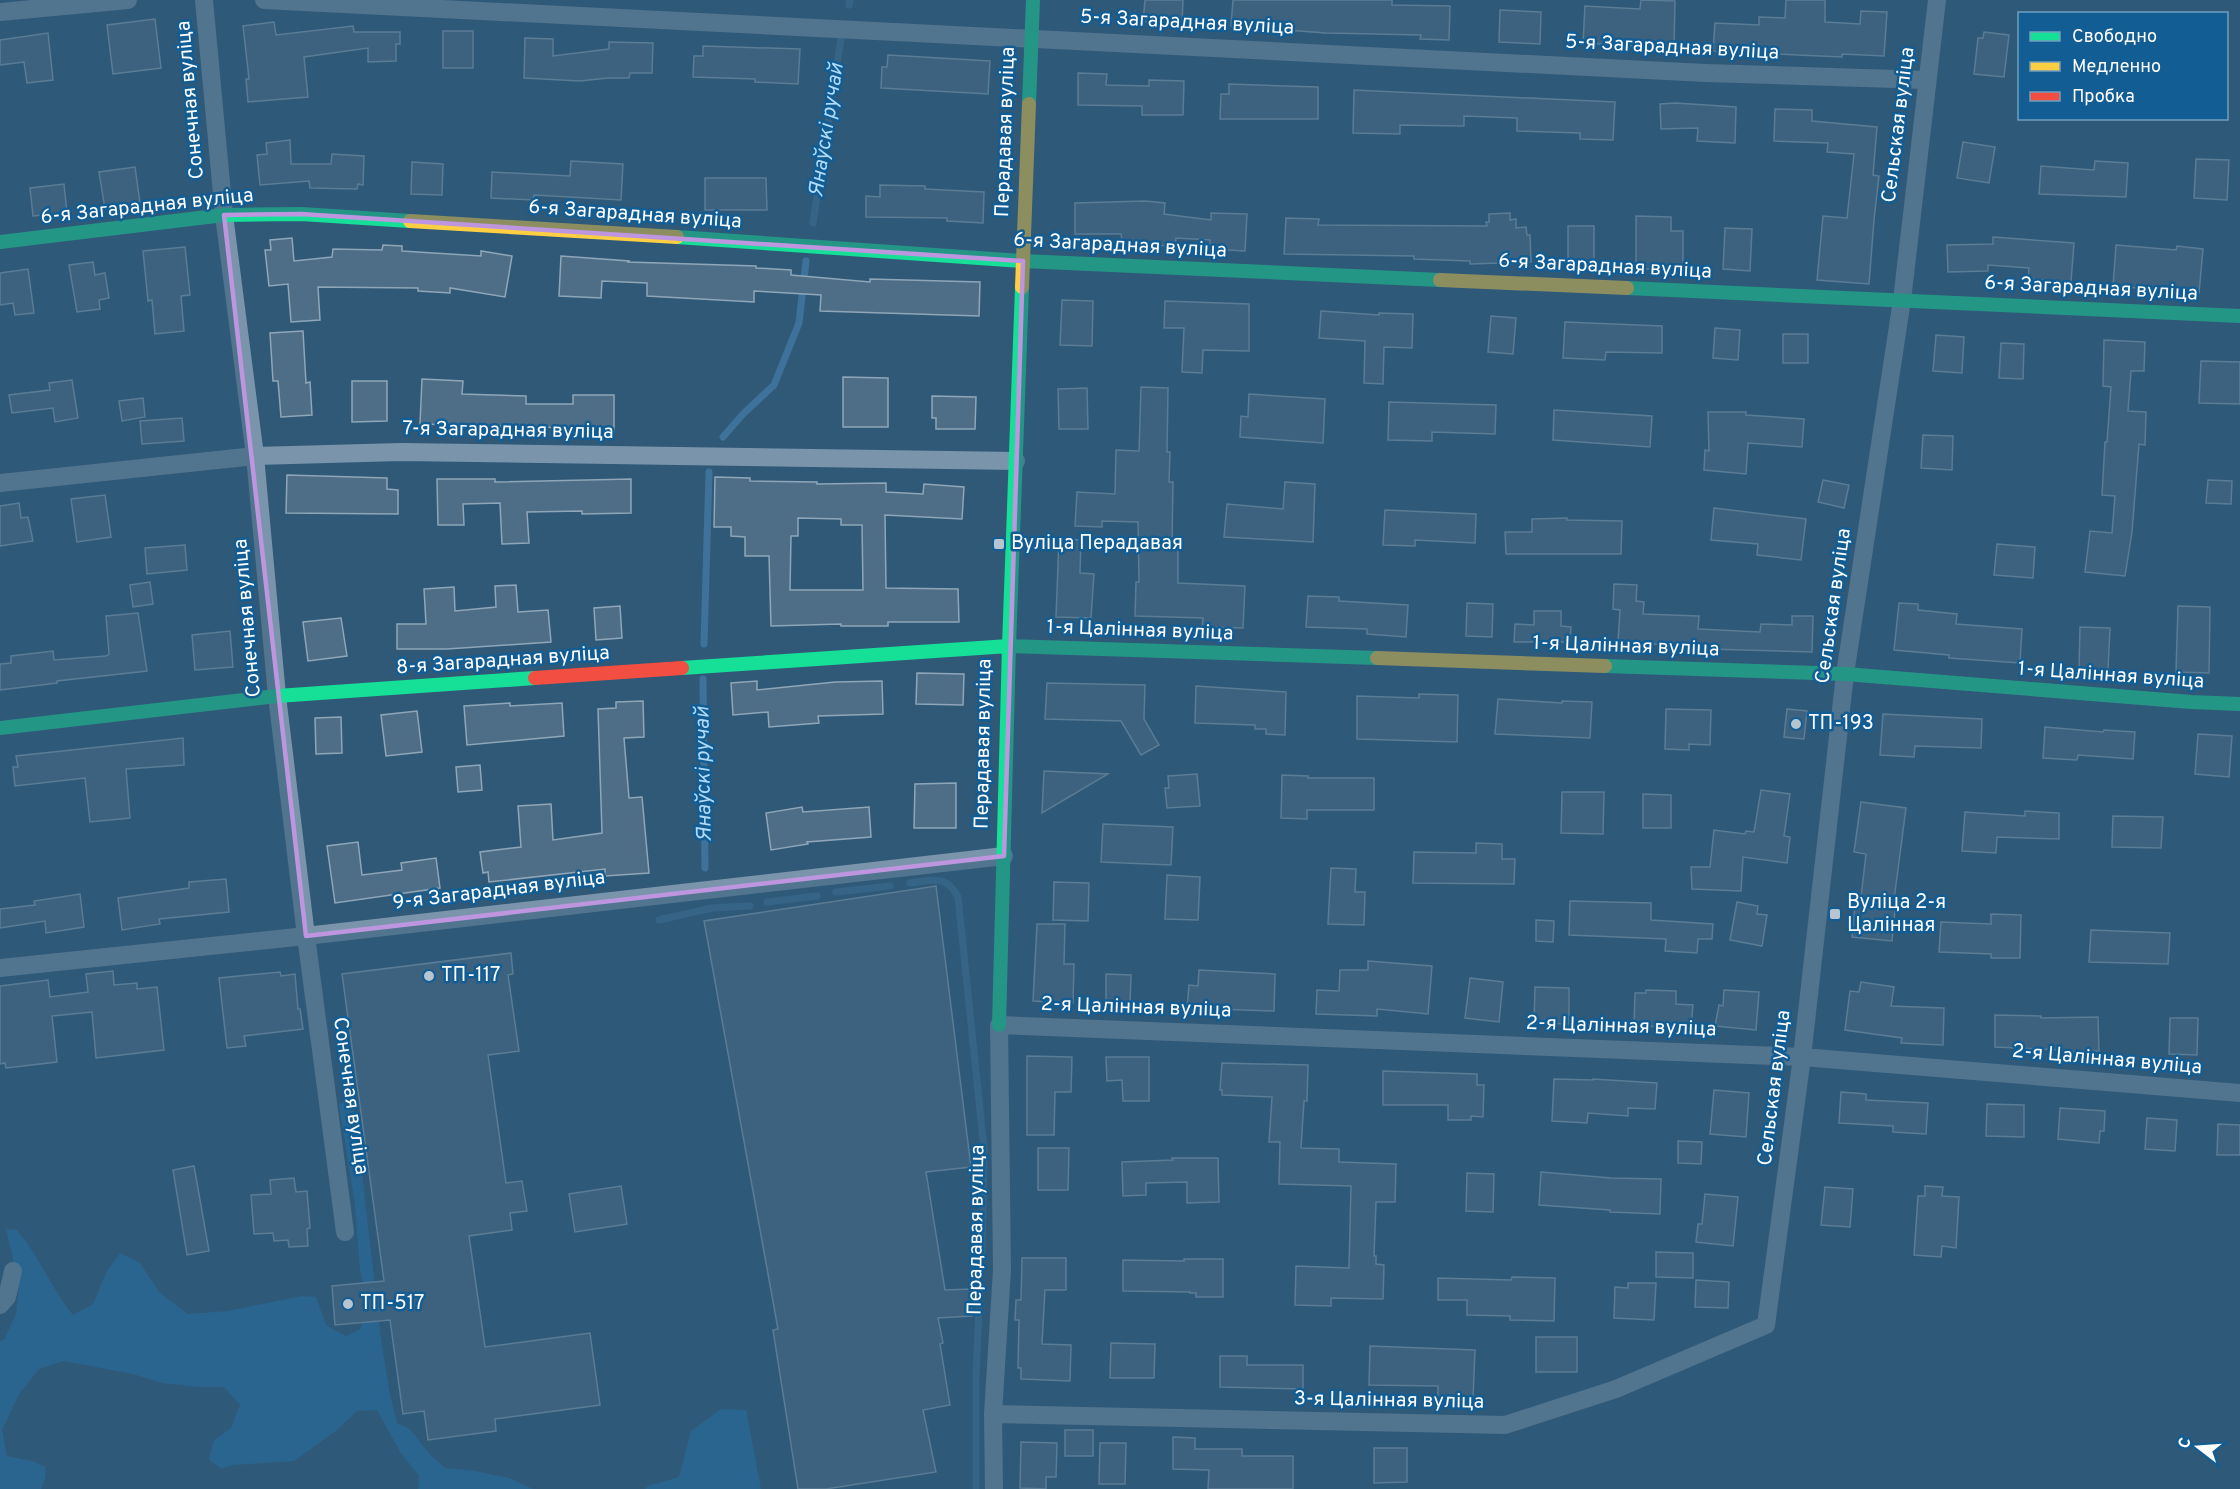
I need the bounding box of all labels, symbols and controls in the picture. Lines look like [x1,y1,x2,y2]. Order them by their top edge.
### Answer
street label: 5-я Загарадная вуліца [1079,4,1295,42]
legend [2018,12,2228,120]
street label: Сонечная вуліца [171,20,211,180]
text: Свободно [2072,26,2157,49]
street label: 5-я Загарадная вуліца [1564,29,1780,67]
street label: Перадавая вуліца [990,46,1022,218]
street label: Сельская вуліца [1877,46,1921,204]
text: Медленно [2072,56,2161,79]
water label: Янаўскі ручай [803,60,851,199]
text: Пробка [2072,86,2135,109]
street label: 6-я Загарадная вуліца [39,183,255,231]
street label: 6-я Загарадная вуліца [527,195,743,235]
street label: 6-я Загарадная вуліца [1013,227,1227,265]
street label: 6-я Загарадная вуліца [1498,248,1712,286]
street label: 6-я Загарадная вуліца [1984,270,2198,308]
street label: 7-я Загарадная вуліца [402,416,614,446]
street label: Сельская вуліца [1810,527,1858,685]
place label: Вуліца Перадавая [1011,531,1183,557]
marker: Вуліца Перадавая [992,537,1006,551]
street label: Сонечная вуліца [228,538,268,698]
street label: 1-я Цалінная вуліца [1046,615,1234,647]
street label: 1-я Цалінная вуліца [1532,631,1720,663]
street label: 8-я Загарадная вуліца [395,641,611,681]
street label: 1-я Цалінная вуліца [2017,657,2205,695]
street label: Перадавая вуліца [970,659,998,829]
water label: Янаўскі ручай [689,705,719,842]
place label: ТП-193 [1808,711,1874,737]
marker: ТП-193 [1789,717,1803,731]
street label: 9-я Загарадная вуліца [391,865,607,917]
place label: Вуліца 2-я Цалінная [1847,890,1946,939]
marker: Вуліца 2-я Цалінная [1828,907,1842,921]
place label: ТП-117 [441,963,501,989]
marker: ТП-117 [422,969,436,983]
street label: 2-я Цалінная вуліца [1040,992,1232,1024]
street label: Сельская вуліца [1753,1009,1797,1167]
street label: 2-я Цалінная вуліца [1525,1011,1717,1043]
street label: Сонечная вуліца [326,1015,374,1177]
street label: 2-я Цалінная вуліца [2011,1039,2203,1081]
street label: Перадавая вуліца [963,1145,991,1315]
place label: ТП-517 [360,1291,425,1317]
marker: ТП-517 [341,1297,355,1311]
street label: 3-я Цалінная вуліца [1294,1386,1484,1416]
north arrow [2168,1417,2228,1477]
text: С [2175,1435,2197,1451]

